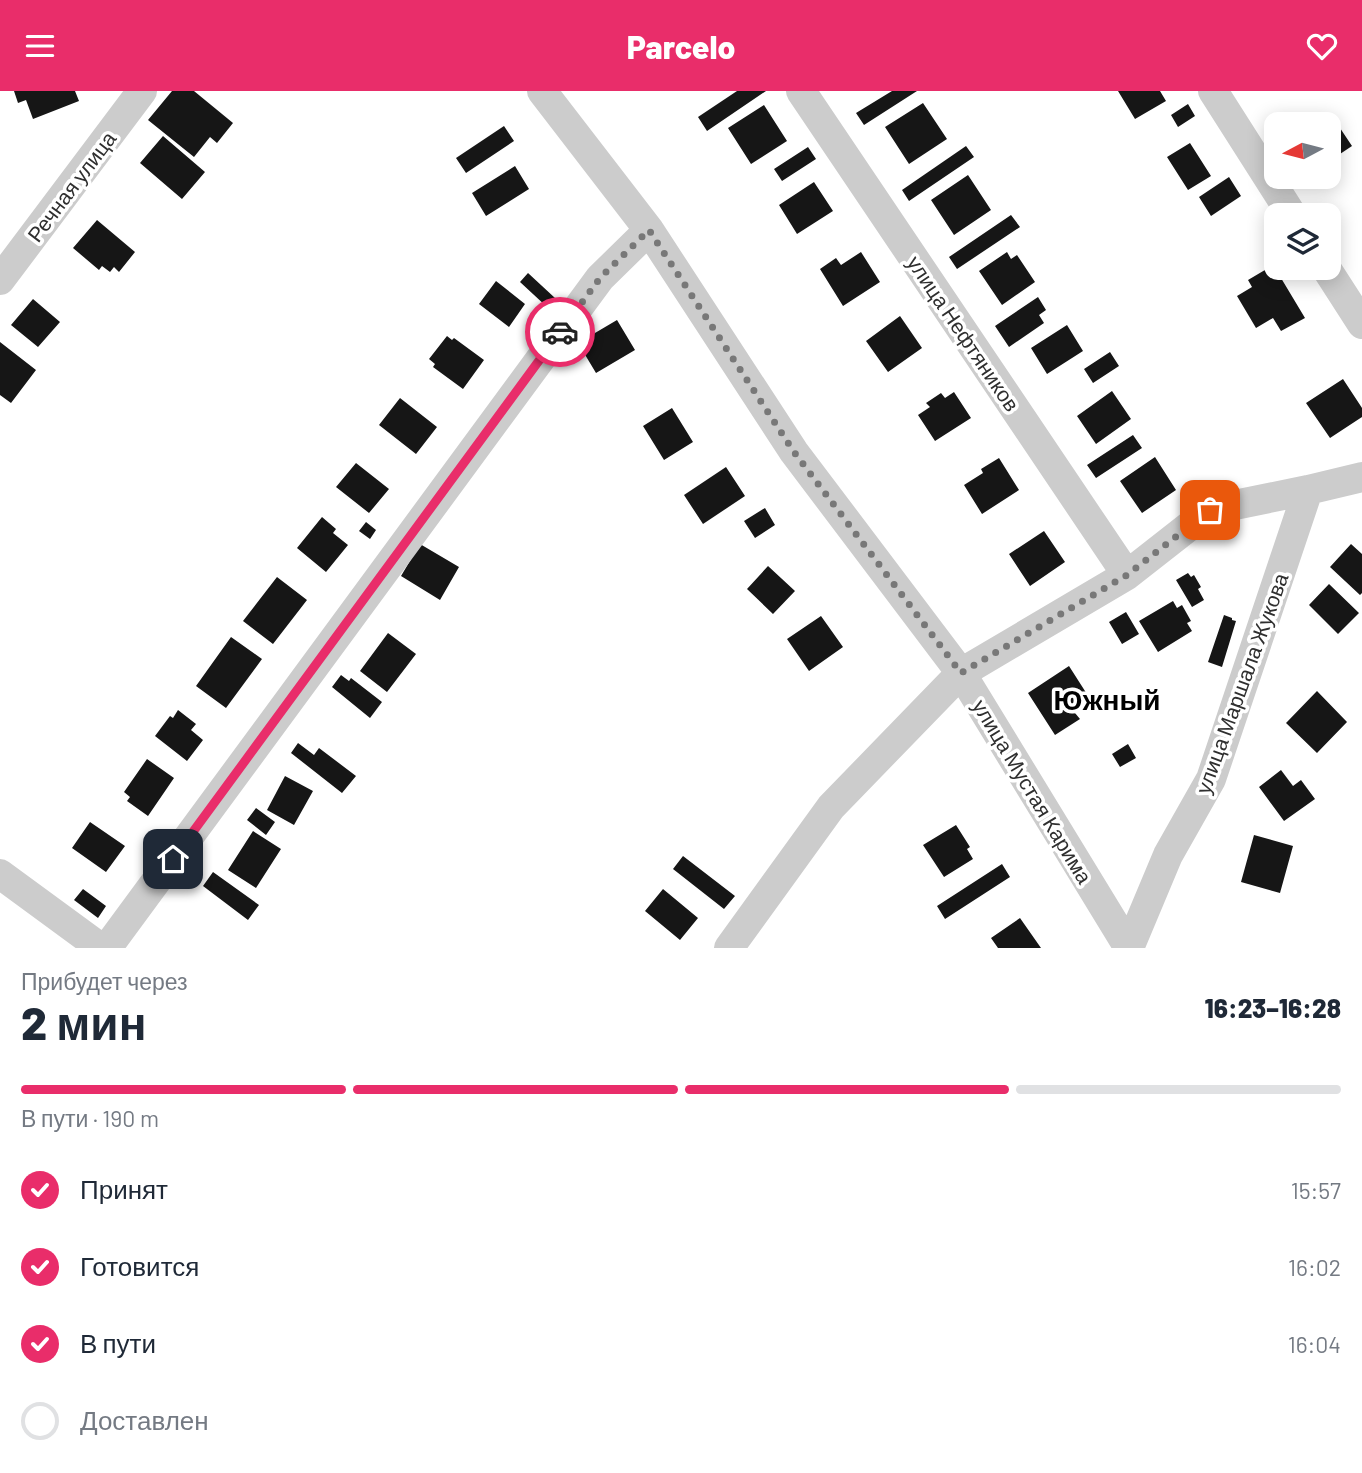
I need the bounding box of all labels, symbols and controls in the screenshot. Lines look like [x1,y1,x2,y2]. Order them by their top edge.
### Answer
icon: menu [21,27,59,65]
text: Parcelo [627,27,735,65]
icon: heart [1303,27,1341,65]
north arrow [1264,112,1340,189]
map controls [1264,112,1341,280]
street label: Речная улица [21,126,121,246]
button: layers [1264,203,1341,280]
street label: улица Нефтяников [903,250,1025,416]
courier [525,297,595,367]
icon: car [541,313,579,351]
pin [1180,480,1240,540]
icon: bag [1191,491,1229,529]
street label: улица Маршала Жукова [1189,569,1293,797]
district label: Южный [1053,682,1161,716]
street label: улица Мустая Карима [968,694,1098,888]
pin [143,829,203,889]
icon: home [154,840,192,878]
text: Прибудет через [21,967,188,995]
text: 16:23–16:28 [1205,992,1341,1023]
text: 2 мин [21,994,146,1049]
text: В пути · 190 m [21,1104,159,1132]
icon: check [21,1171,59,1209]
text: Принят [80,1173,168,1204]
text: 15:57 [1291,1176,1341,1204]
icon: check [21,1248,59,1286]
text: Готовится [80,1250,199,1281]
text: 16:02 [1288,1253,1341,1281]
icon: check [21,1325,59,1363]
text: В пути [80,1327,156,1358]
text: 16:04 [1288,1330,1341,1358]
text: Доставлен [80,1404,209,1435]

